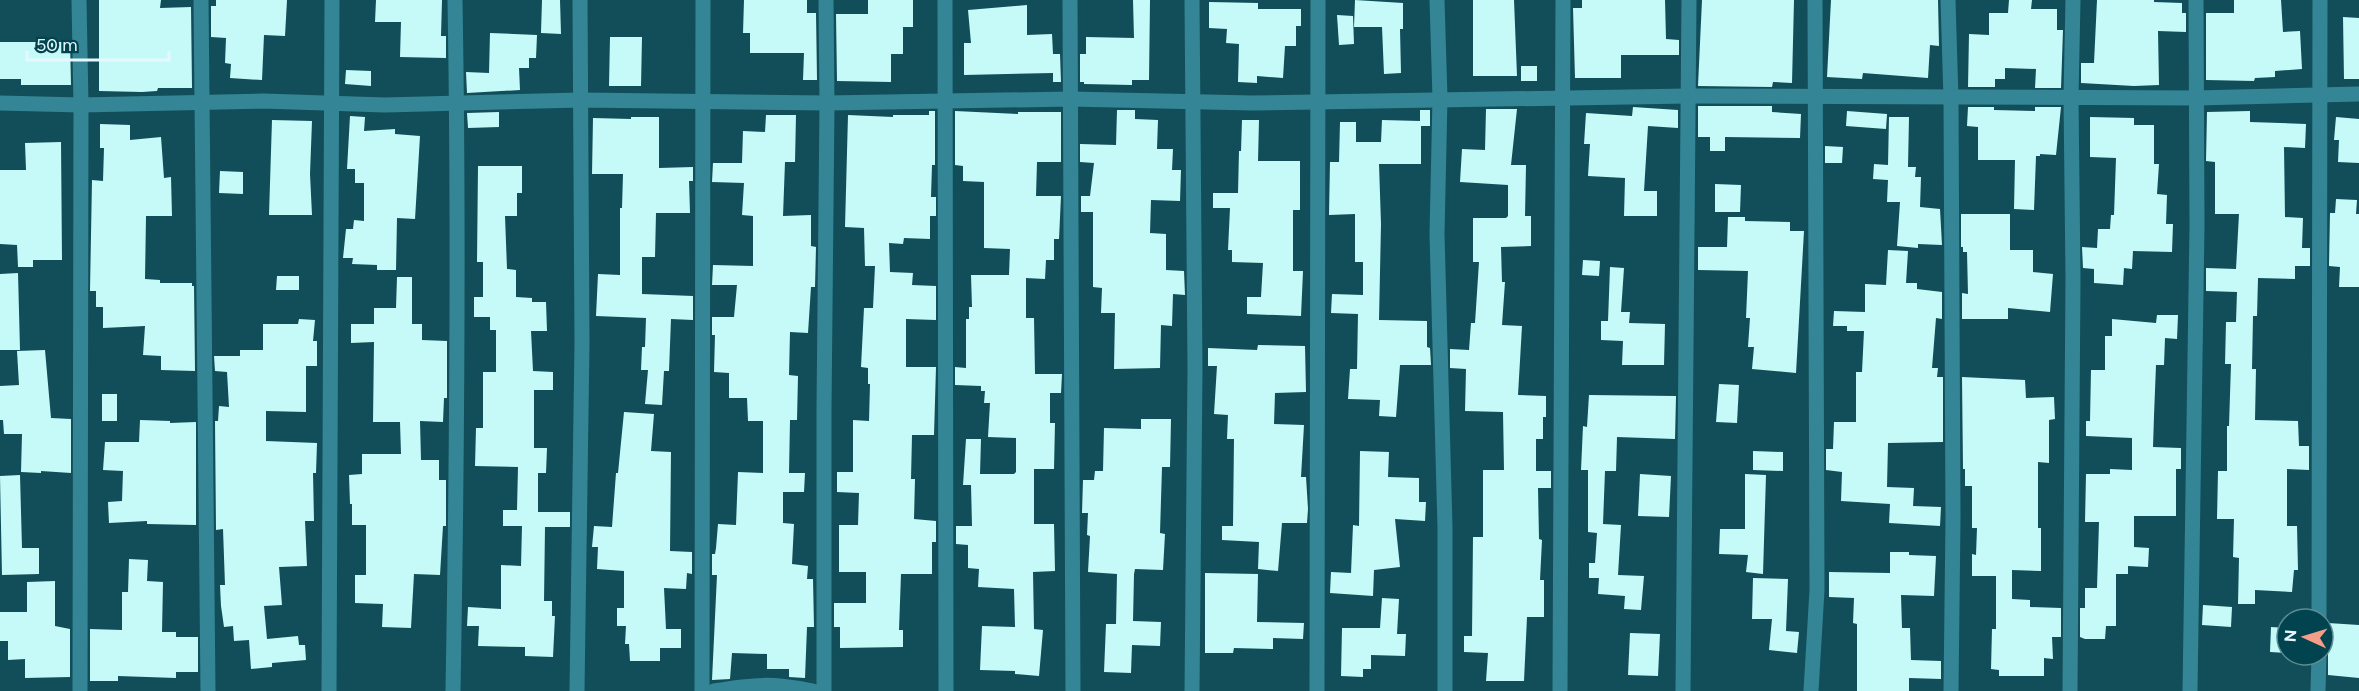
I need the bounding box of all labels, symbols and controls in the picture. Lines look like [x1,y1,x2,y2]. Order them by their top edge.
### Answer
scale bar [27,24,170,62]
text: 50 m [36,34,78,56]
north arrow [2275,607,2335,667]
text: N [2281,629,2300,643]

